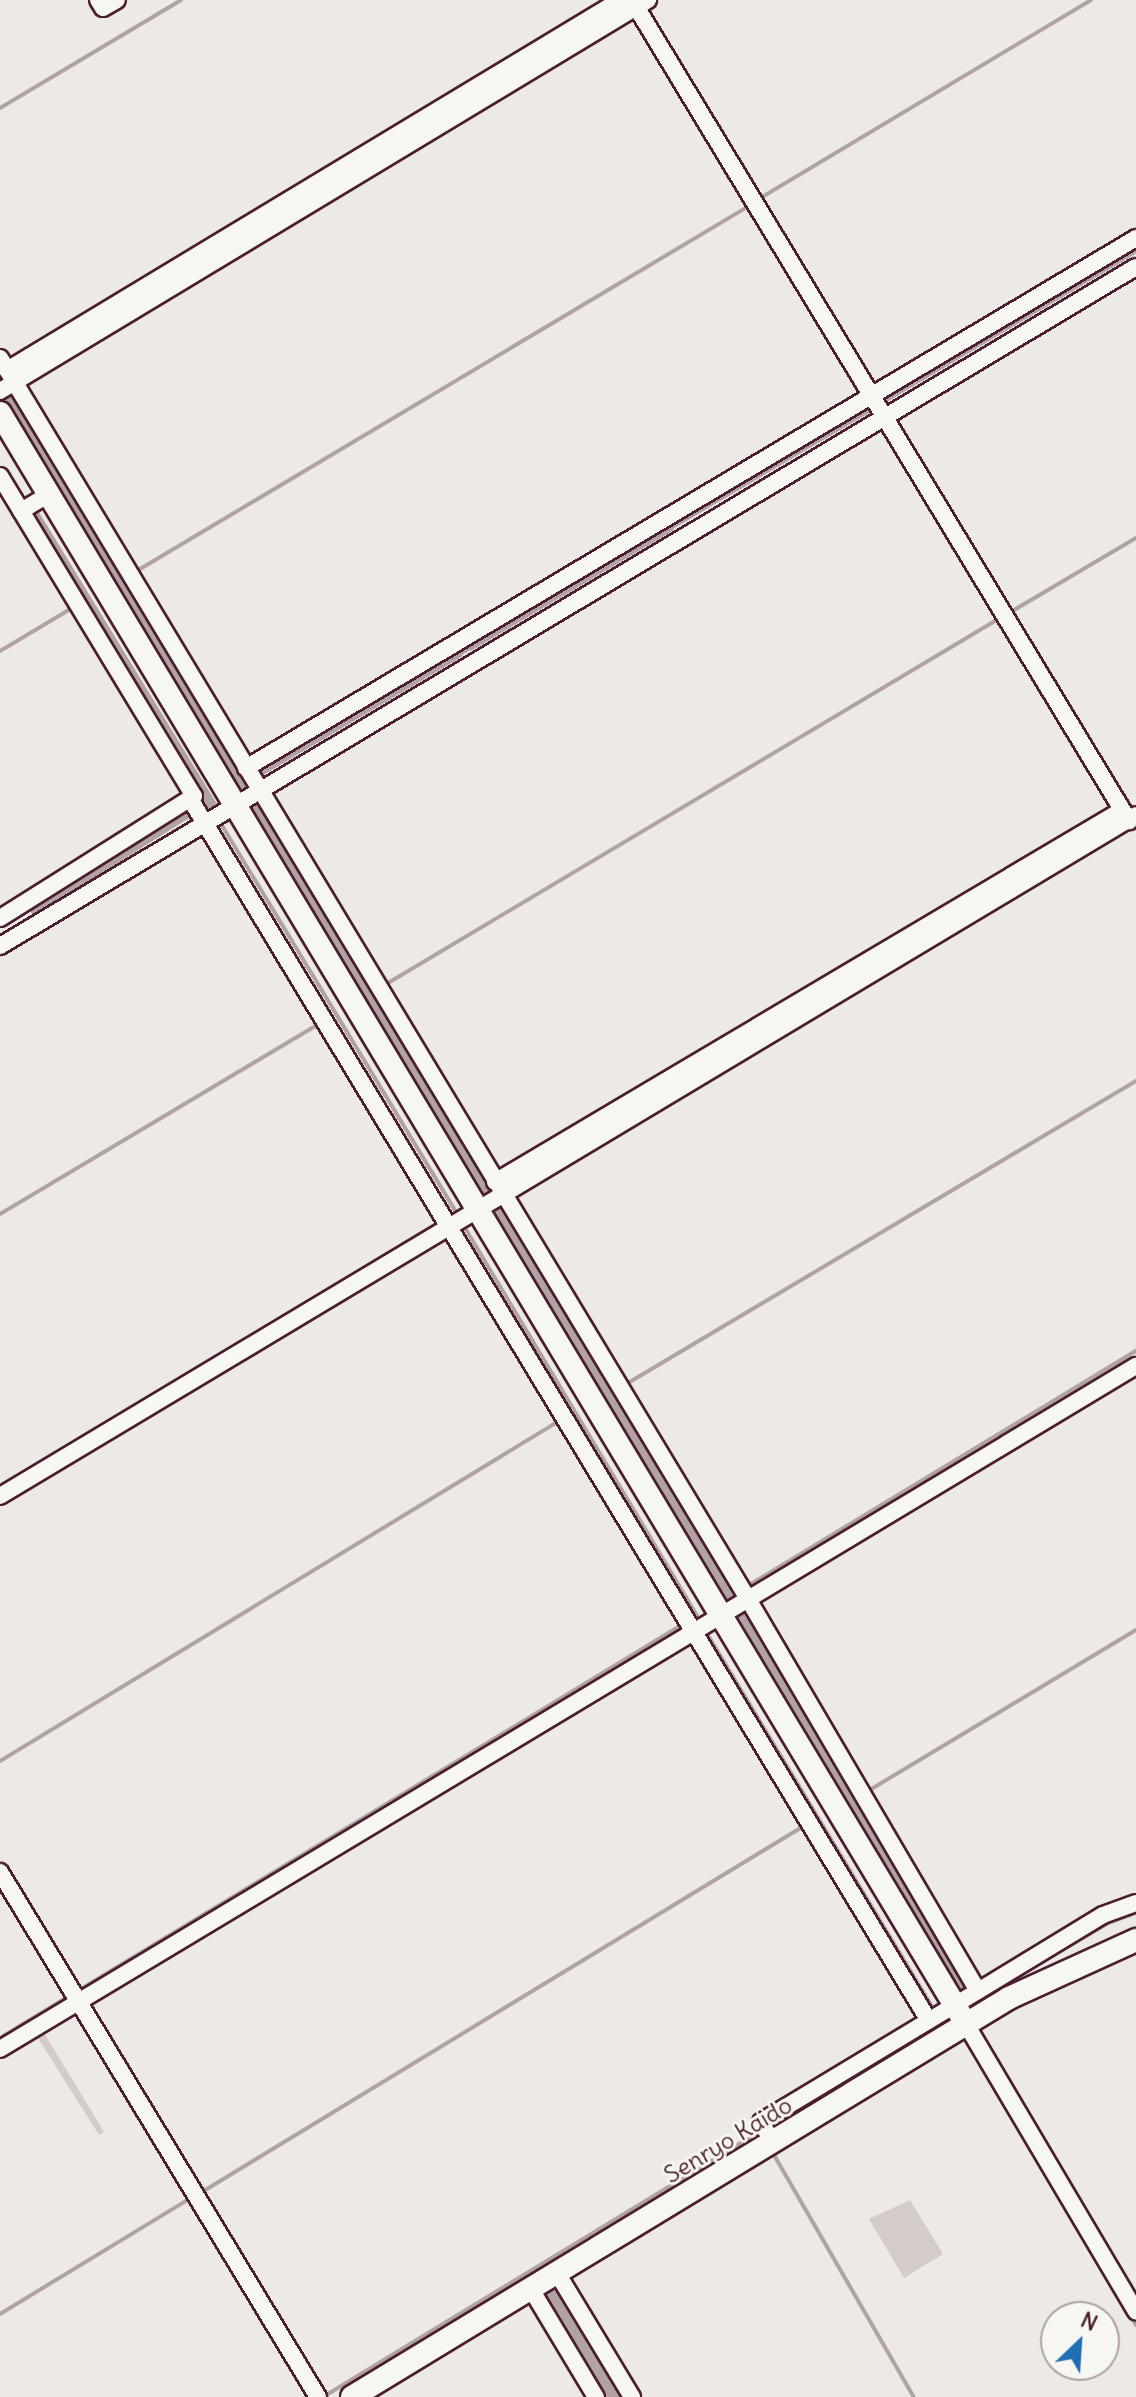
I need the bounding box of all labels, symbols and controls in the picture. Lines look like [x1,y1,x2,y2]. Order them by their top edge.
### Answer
street label: Senryo Kaido [659,2091,797,2189]
north arrow [1040,2301,1120,2381]
text: N [1076,2305,1102,2337]

